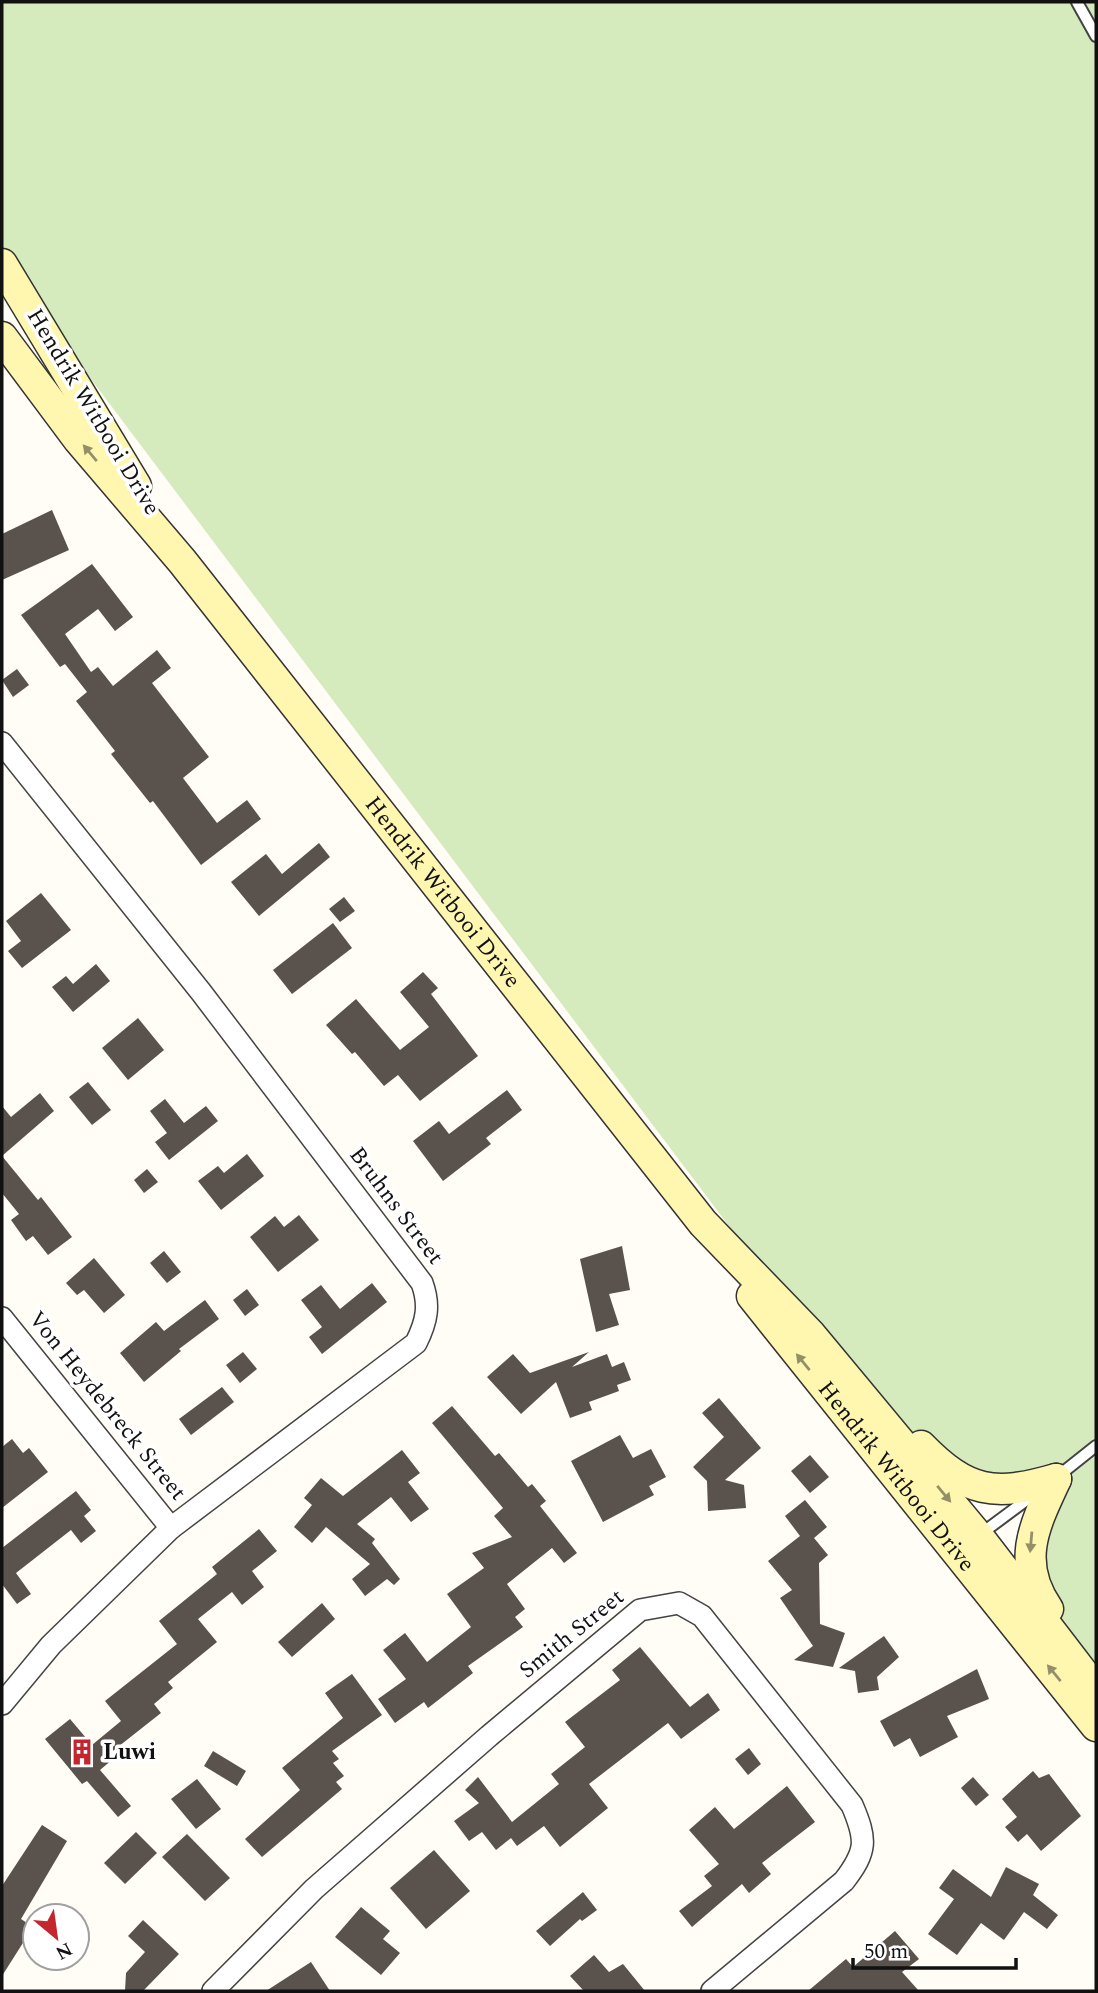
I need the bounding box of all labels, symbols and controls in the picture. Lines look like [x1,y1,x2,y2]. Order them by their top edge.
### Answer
street label: Hendrik Witbooi Drive [17,302,169,522]
one-way arrow [82,444,98,462]
street label: Hendrik Witbooi Drive [356,789,529,996]
street label: Bruhns Street [340,1140,452,1272]
street label: Von Heydebreck Street [19,1304,195,1508]
one-way arrow [796,1354,811,1372]
street label: Hendrik Witbooi Drive [809,1373,984,1579]
one-way arrow [936,1485,951,1503]
one-way arrow [1026,1531,1037,1553]
street label: Smith Street [512,1581,632,1687]
one-way arrow [1046,1665,1061,1683]
place label: Luwi [103,1735,156,1770]
building icon: Luwi [67,1737,97,1767]
north arrow [21,1902,91,1972]
scale bar [853,1926,1016,1970]
text: N [50,1934,77,1967]
text: 50 m [864,1936,908,1968]

